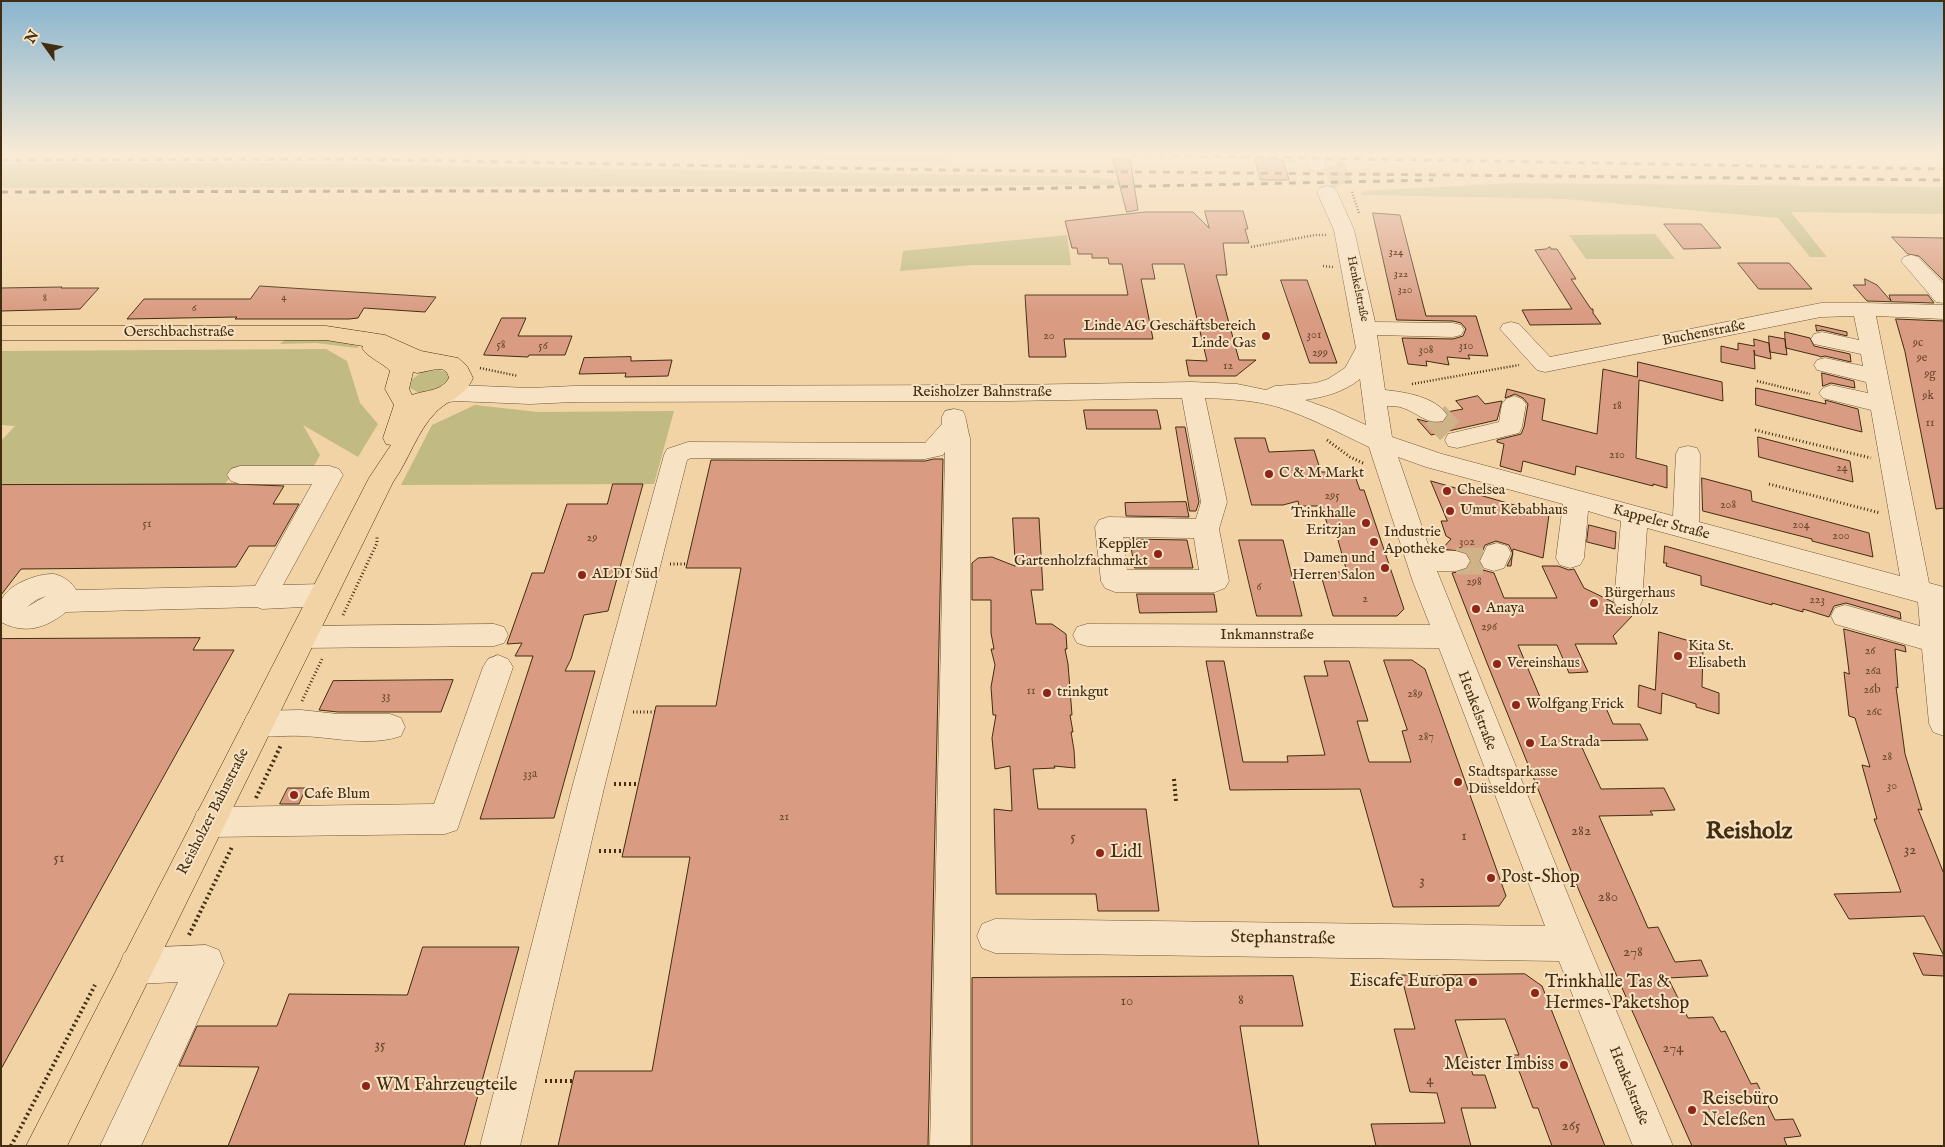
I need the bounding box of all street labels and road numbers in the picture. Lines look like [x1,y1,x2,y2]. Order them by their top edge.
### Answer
street label: Henkelstraße [1343,255,1371,323]
street label: Buchenstraße [1661,317,1747,351]
street label: Oerschbachstraße [124,324,234,342]
street label: Reisholzer Bahnstraße [912,384,1052,402]
street label: Kappeler Straße [1611,501,1711,545]
street label: Inkmannstraße [1220,627,1314,645]
street label: Henkelstraße [1453,669,1499,753]
street label: Reisholzer Bahnstraße [174,746,254,878]
street label: Stephanstraße [1230,927,1336,951]
street label: Henkelstraße [1604,1044,1652,1128]

